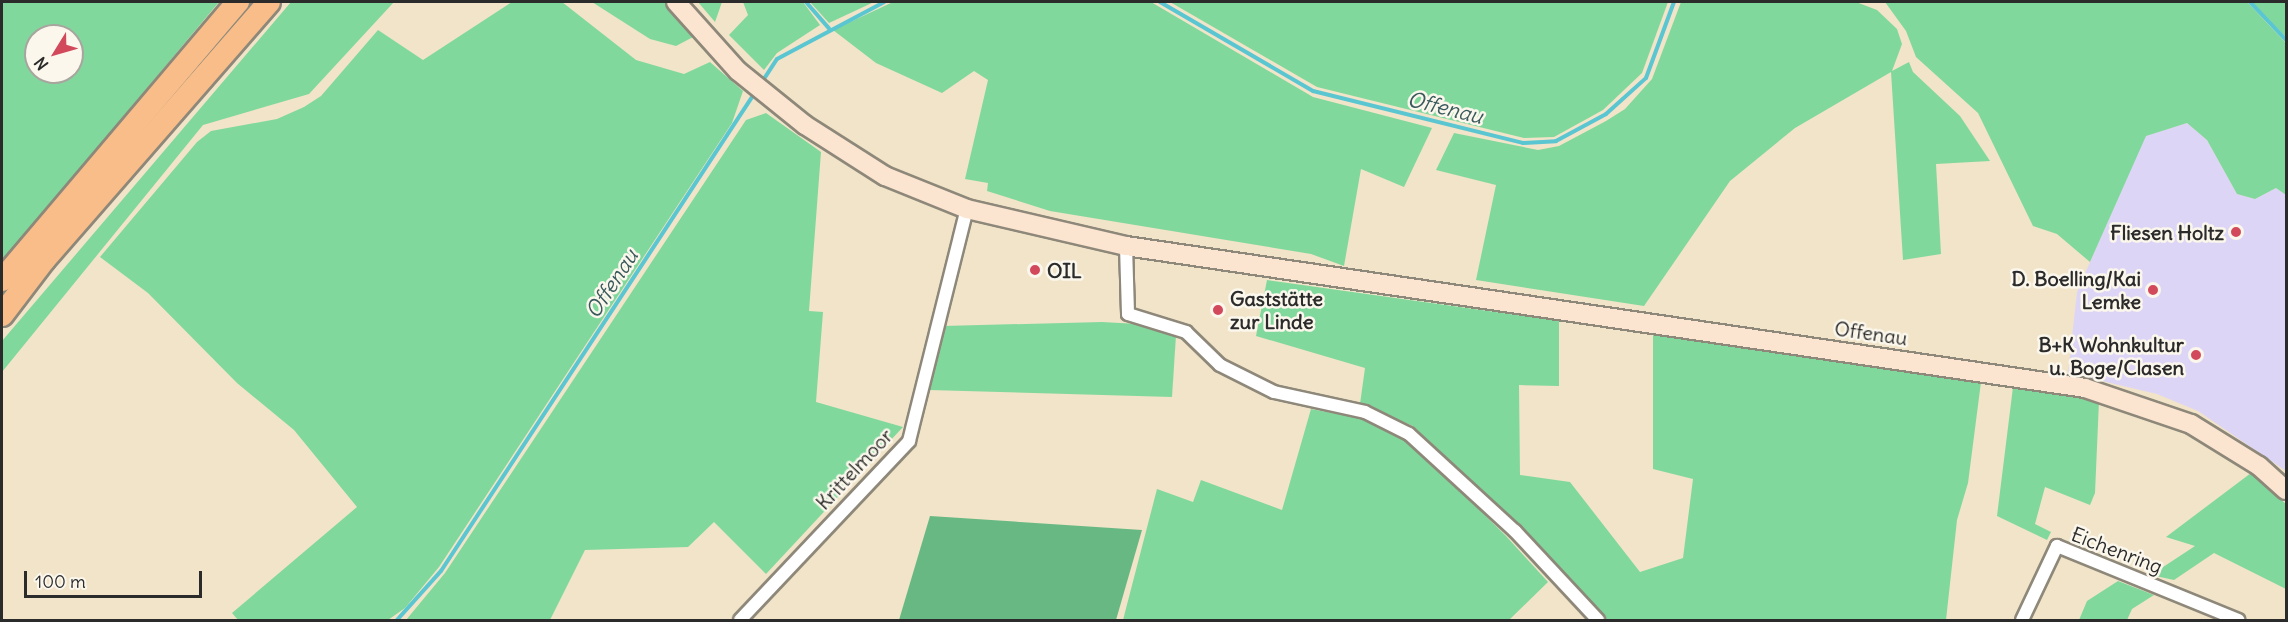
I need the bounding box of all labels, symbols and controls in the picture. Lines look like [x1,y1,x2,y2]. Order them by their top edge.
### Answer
north arrow [24,24,84,84]
text: N [30,53,53,74]
water label: Offenau [1405,86,1485,130]
place label: Fliesen Holtz [2110,220,2224,244]
marker: Fliesen Holtz [2229,225,2243,239]
water label: Offenau [580,245,644,323]
place label: OIL [1047,258,1082,282]
marker: OIL [1028,263,1042,277]
place label: D. Boelling/Kai Lemke [2012,266,2141,313]
marker: D. Boelling/Kai Lemke [2146,283,2160,297]
place label: Gaststätte zur Linde [1230,286,1323,333]
marker: Gaststätte zur Linde [1211,303,1225,317]
street label: Offenau [1833,316,1909,350]
place label: B+K Wohnkultur u. Boge/Clasen [2038,332,2184,379]
marker: B+K Wohnkultur u. Boge/Clasen [2189,348,2203,362]
street label: Krittelmoor [811,424,897,514]
street label: Eichenring [2068,522,2166,578]
scale bar [27,559,206,597]
text: 100 m [35,570,86,593]

